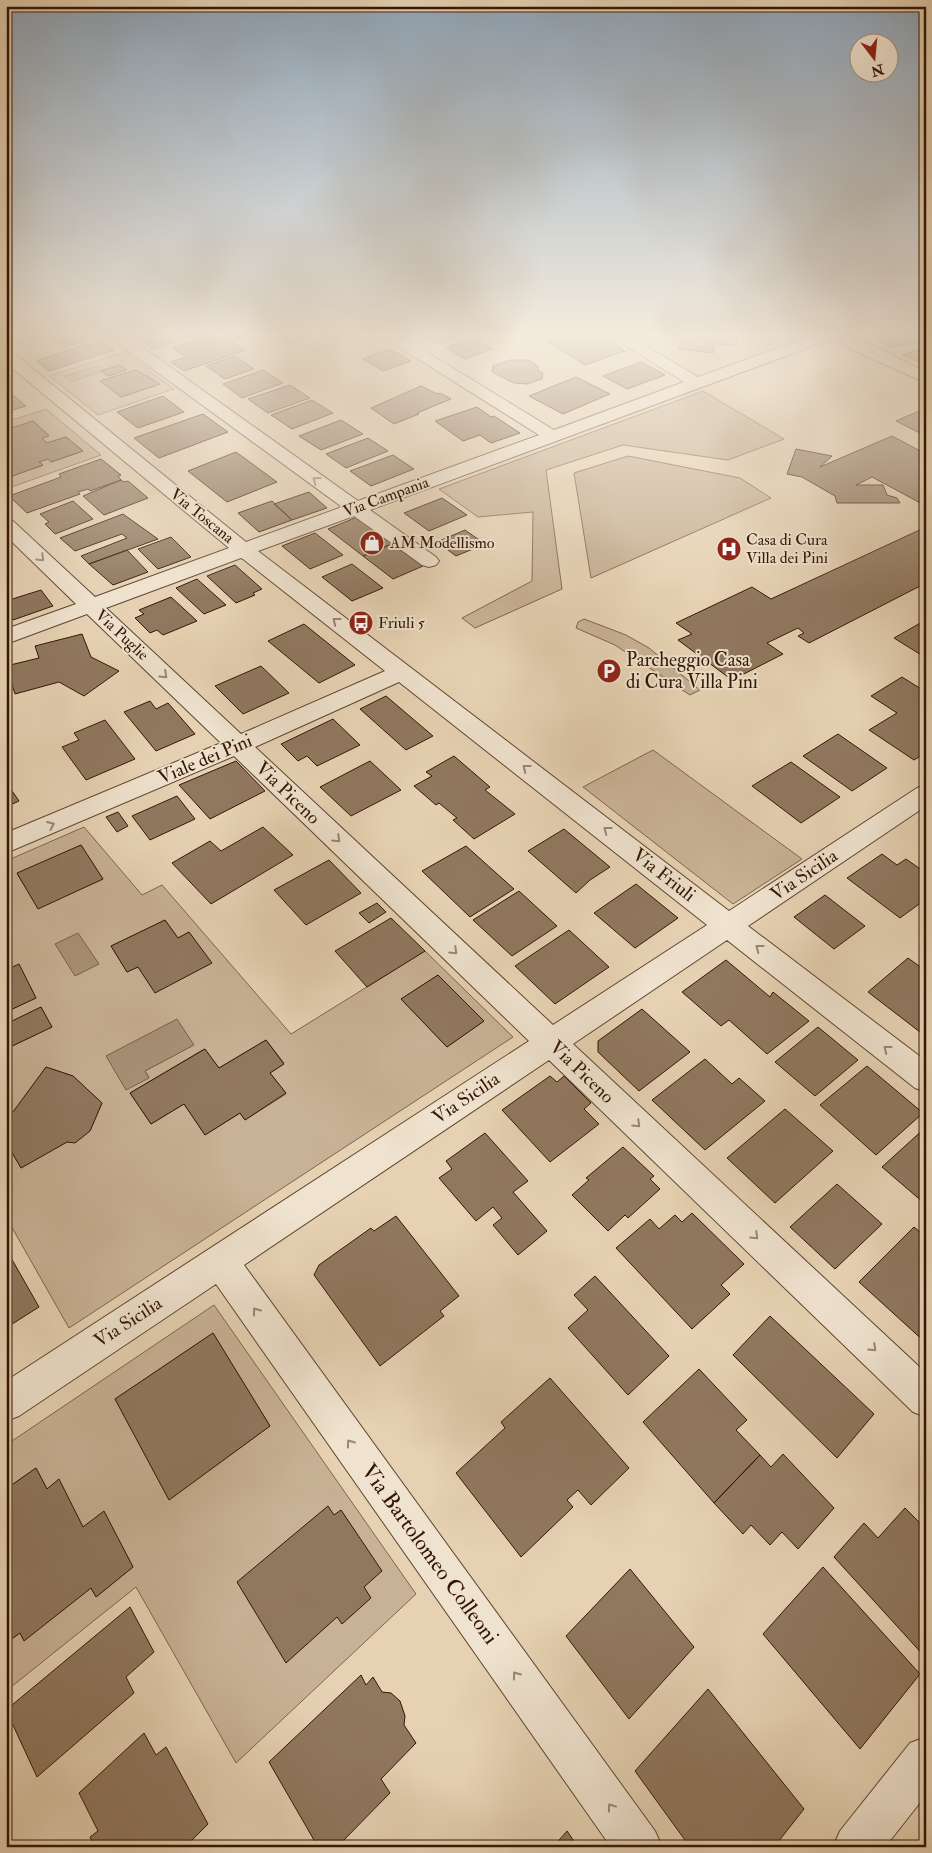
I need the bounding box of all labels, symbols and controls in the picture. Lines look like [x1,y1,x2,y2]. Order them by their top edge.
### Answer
north arrow [850,32,900,82]
text: N [869,60,887,80]
street label: Via Campania [340,472,432,523]
one-way arrow [312,477,322,486]
street label: Via Toscana [166,484,238,548]
shop icon: AM Modellismo [359,530,385,556]
place label: Casa di Cura Villa dei Pini [746,530,828,568]
place label: AM Modellismo [389,533,495,553]
hospital icon: Casa di Cura Villa dei Pini [716,536,742,562]
one-way arrow [36,552,45,561]
street label: Via Puglie [91,605,153,665]
bus stop icon: Friuli 5 [348,610,374,636]
place label: Friuli 5 [378,613,425,633]
one-way arrow [332,617,341,626]
place label: Parcheggio Casa di Cura Villa Pini [626,648,758,694]
parking icon: Parcheggio Casa di Cura Villa Pini [596,658,622,684]
one-way arrow [158,669,167,678]
street label: Viale dei Pini [154,728,256,790]
street label: Via Piceno [251,756,325,830]
one-way arrow [522,764,531,773]
one-way arrow [46,821,55,832]
one-way arrow [604,828,613,836]
one-way arrow [331,833,340,842]
street label: Via Friuli [628,843,700,907]
street label: Via Sicilia [766,844,842,906]
one-way arrow [449,945,458,954]
one-way arrow [756,945,765,954]
street label: Via Piceno [545,1035,619,1109]
one-way arrow [884,1045,893,1054]
street label: Via Sicilia [428,1067,504,1129]
one-way arrow [631,1118,640,1127]
one-way arrow [749,1230,758,1239]
street label: Via Sicilia [90,1291,167,1353]
one-way arrow [253,1307,262,1317]
one-way arrow [867,1342,876,1351]
one-way arrow [348,1440,356,1449]
street label: Via Bartolomeo Colleoni [355,1458,505,1650]
one-way arrow [513,1671,522,1681]
one-way arrow [608,1803,617,1813]

